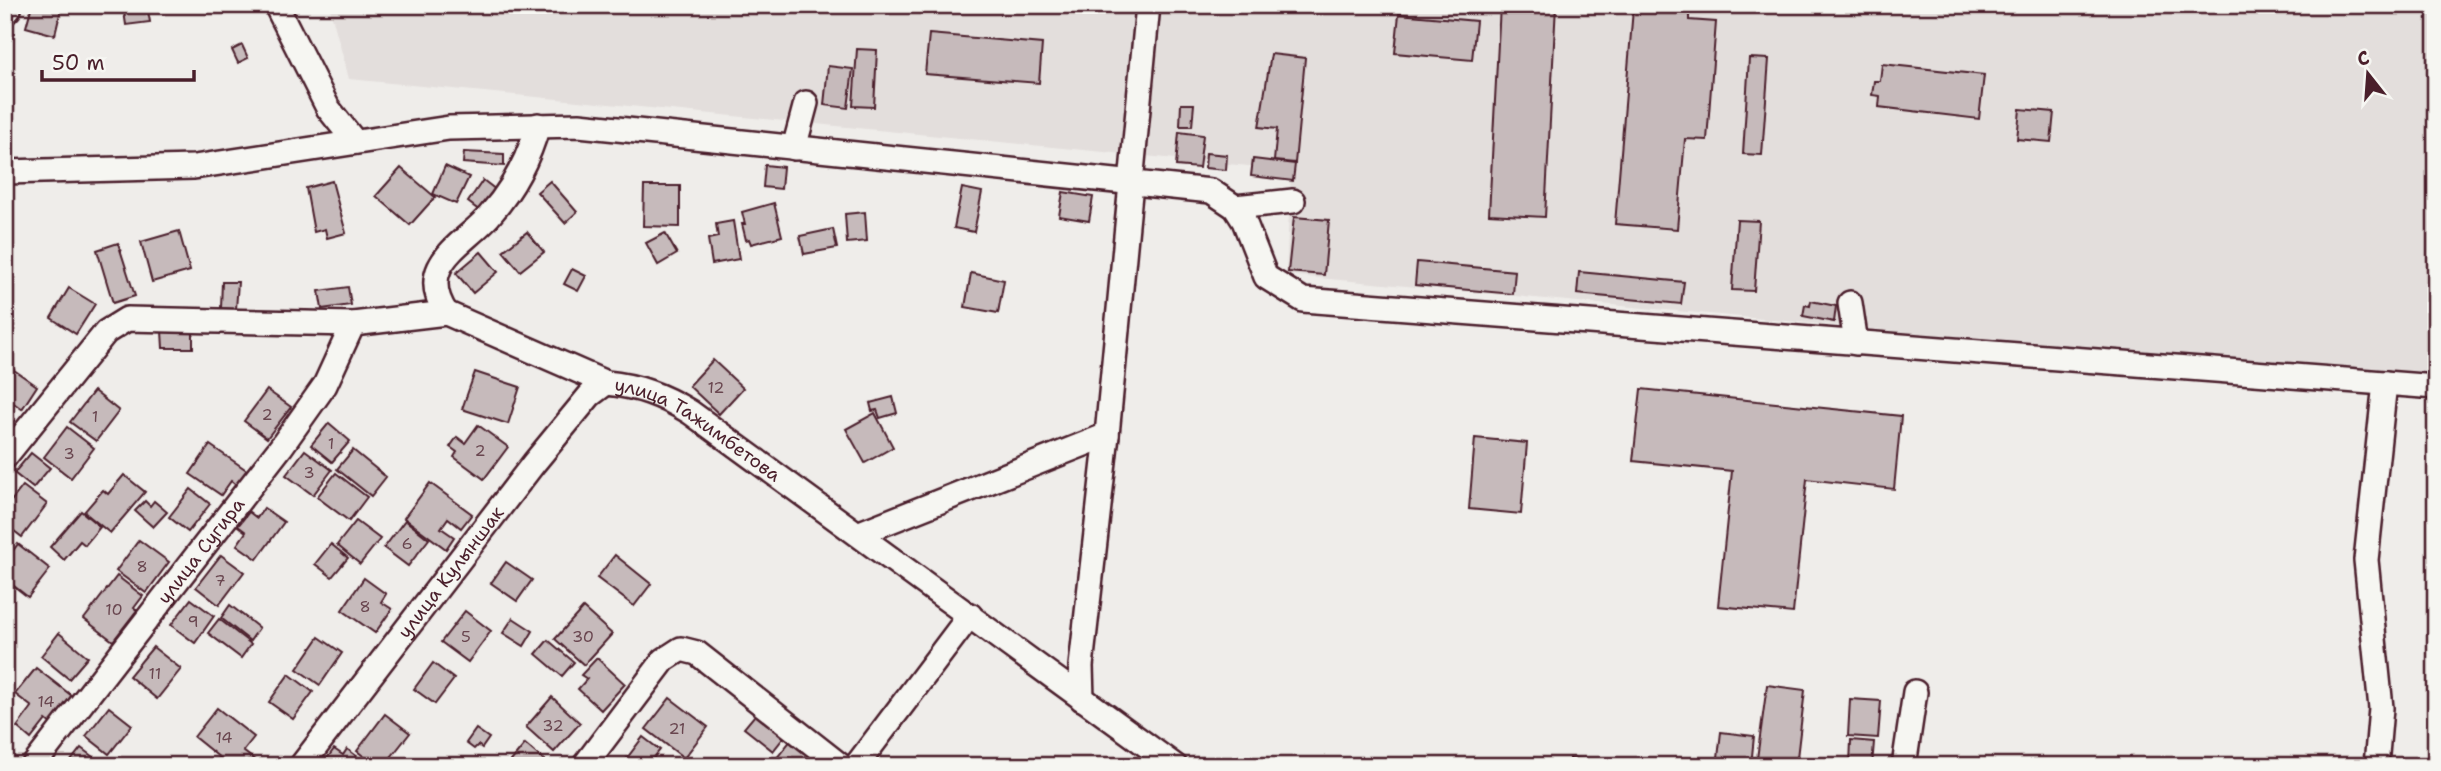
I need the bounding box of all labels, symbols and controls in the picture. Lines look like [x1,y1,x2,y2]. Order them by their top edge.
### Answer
scale bar [42,38,194,82]
north arrow [2332,38,2402,108]
text: С [2354,45,2372,72]
text: 50 m [52,49,105,77]
street label: улица Тажимбетова [613,372,786,487]
house number: 12 [707,377,725,398]
house number: 2 [261,404,273,425]
house number: 1 [92,406,98,427]
house number: 1 [328,433,334,454]
house number: 2 [474,440,486,461]
house number: 3 [63,443,75,464]
house number: 3 [303,462,315,483]
street label: улица Сугира [152,492,250,609]
street label: улица Кулыншак [392,501,510,643]
house number: 6 [401,533,413,554]
house number: 8 [136,556,148,577]
house number: 7 [214,570,226,591]
house number: 8 [359,596,371,617]
house number: 10 [105,599,123,620]
house number: 9 [187,611,199,632]
house number: 5 [461,626,471,647]
house number: 30 [572,626,594,647]
house number: 11 [149,663,161,684]
house number: 14 [37,691,55,712]
house number: 32 [542,715,564,736]
house number: 21 [668,718,686,739]
house number: 14 [215,727,233,748]

